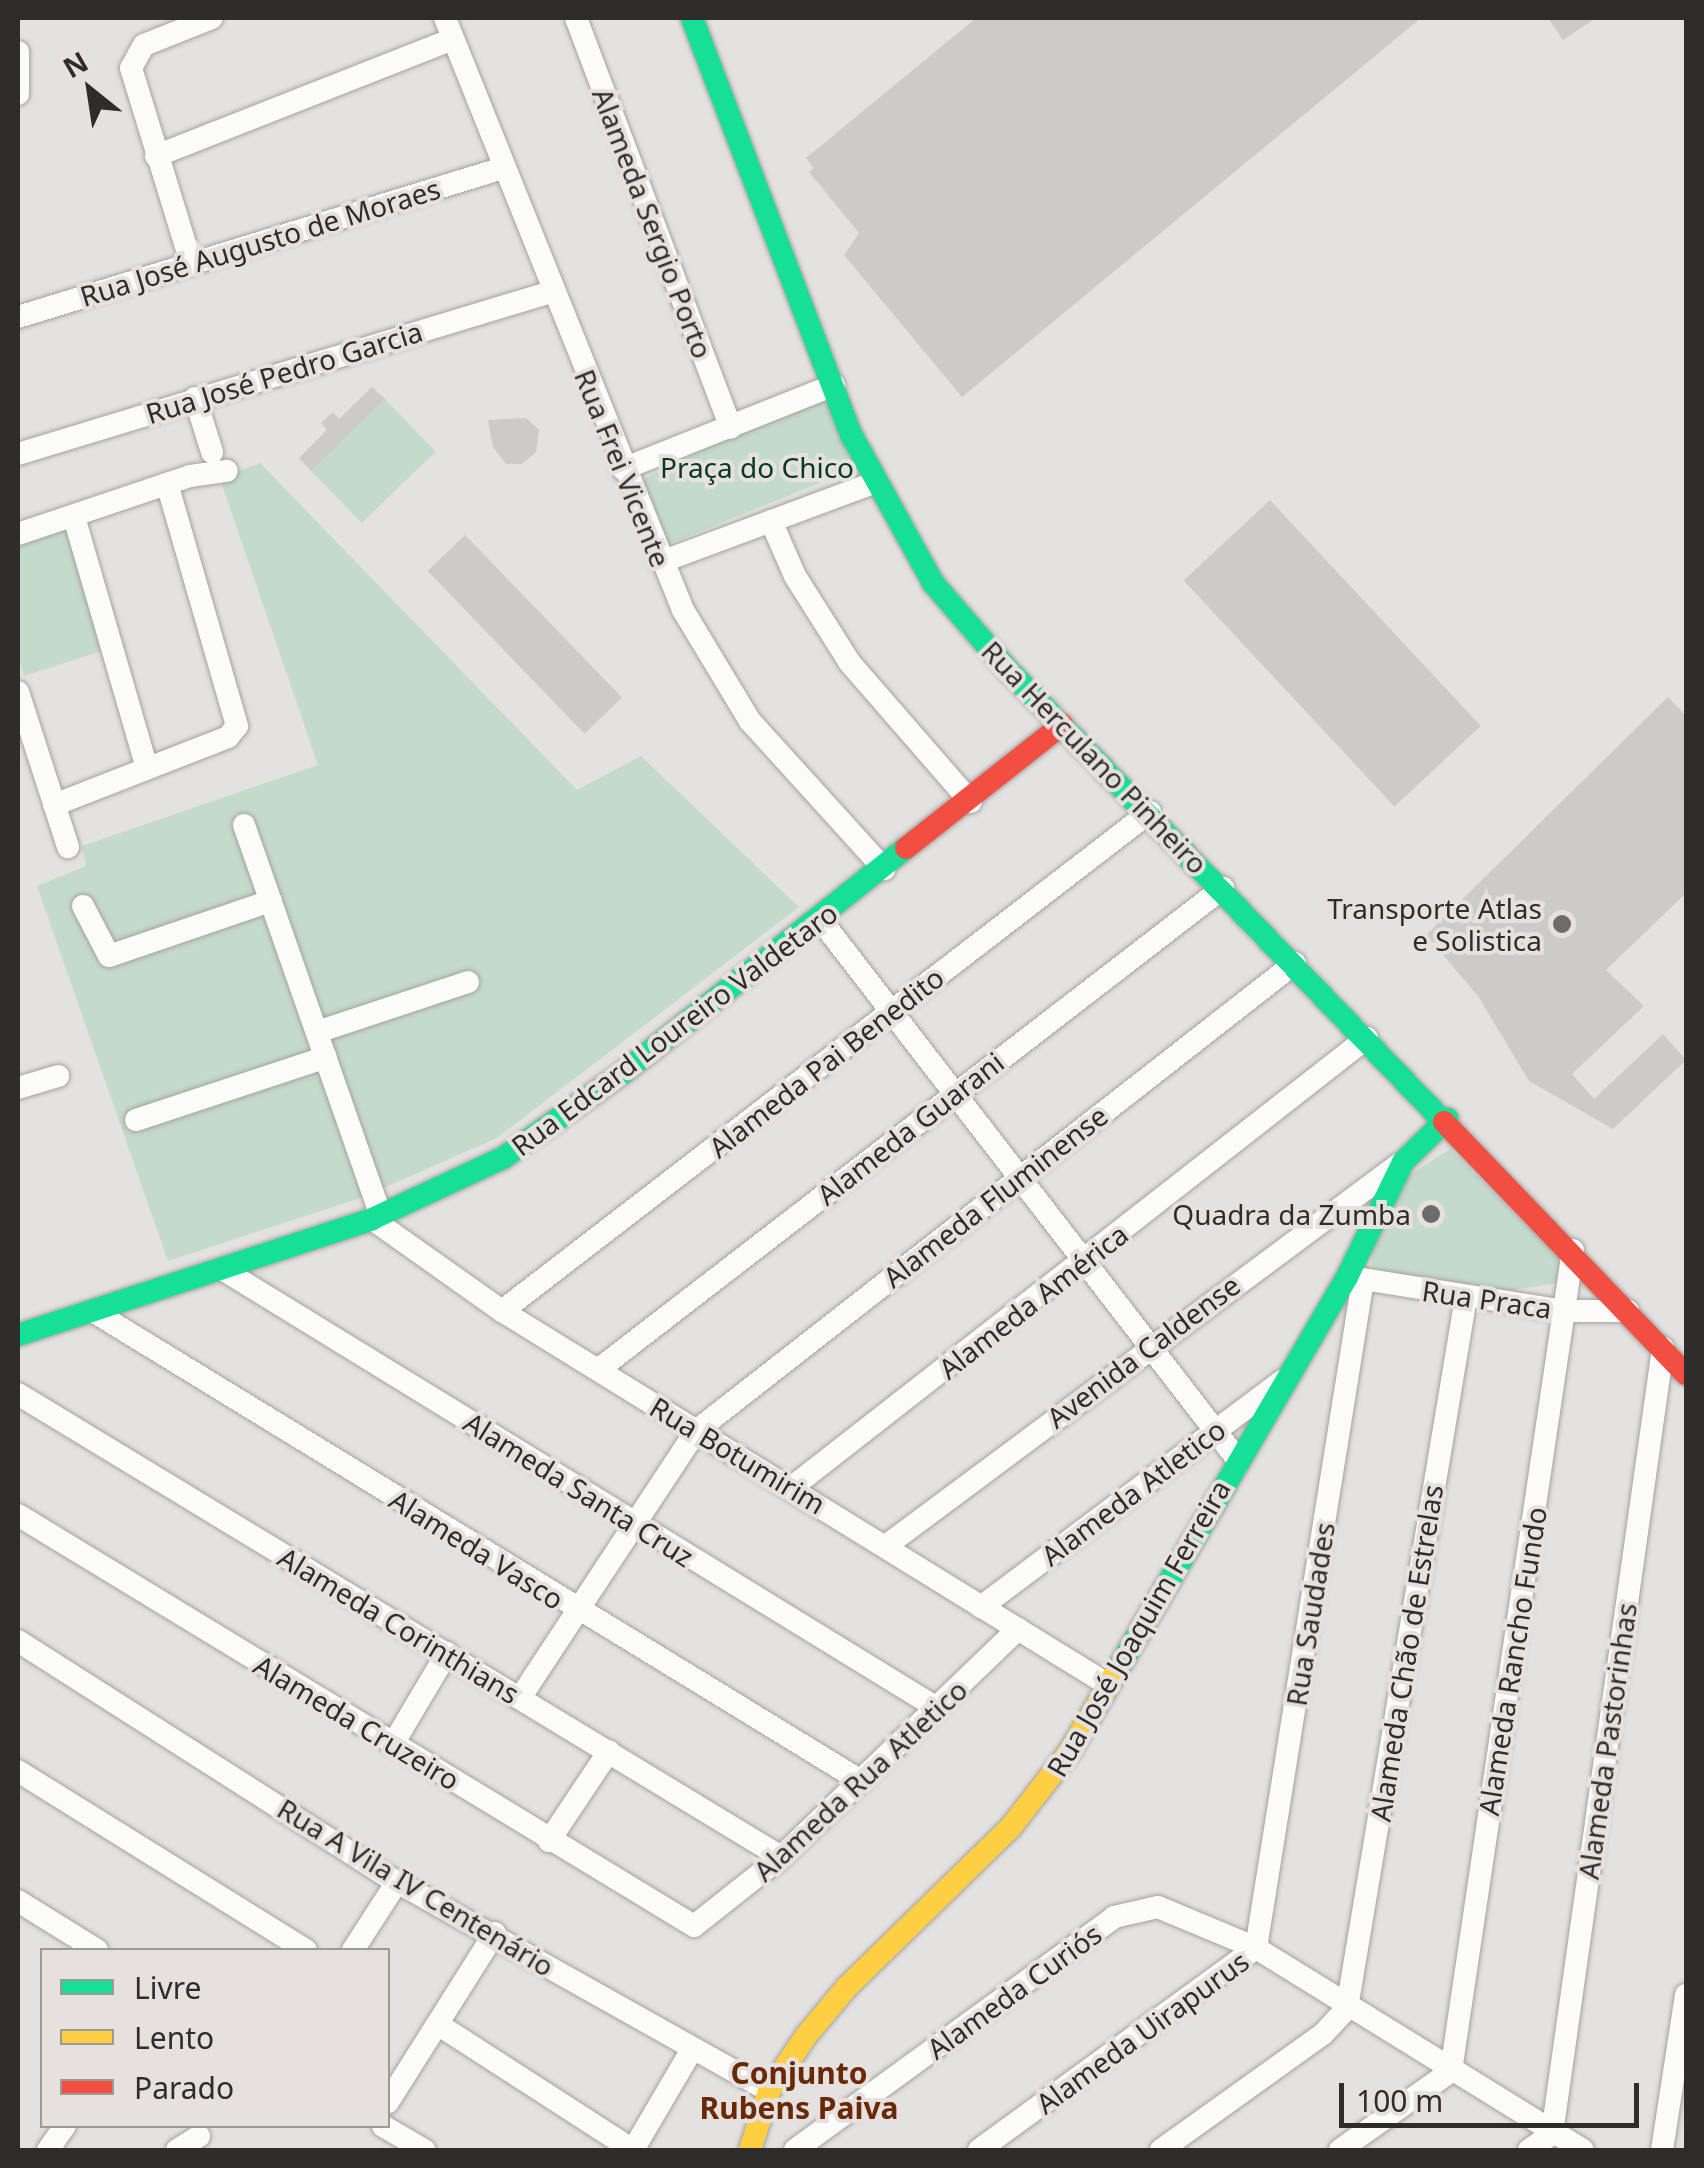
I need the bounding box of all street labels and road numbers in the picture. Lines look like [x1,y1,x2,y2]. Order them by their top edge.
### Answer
street label: Alameda Sergio Porto [586,83,720,363]
street label: Rua José Augusto de Moraes [76,171,444,313]
street label: Rua José Pedro Garcia [142,314,426,430]
street label: Rua Frei Vicente [568,364,678,572]
street label: Rua Herculano Pinheiro [975,634,1215,880]
street label: Rua Edcard Loureiro Valdetaro [504,895,844,1163]
street label: Alameda Pai Benedito [702,960,950,1164]
street label: Alameda Guarani [810,1045,1010,1211]
street label: Alameda Fluminense [876,1098,1114,1294]
street label: Alameda América [932,1217,1134,1385]
street label: Avenida Caldense [1040,1268,1246,1434]
street label: Rua Praca [1420,1273,1554,1325]
street label: Rua Botumirim [644,1389,832,1521]
street label: Alameda Santa Cruz [458,1405,700,1573]
street label: Alameda Atletico [1034,1412,1232,1572]
street label: Rua José Joaquim Ferreira [1039,1474,1237,1782]
street label: Alameda Vasco [384,1482,570,1616]
street label: Alameda Chão de Estrelas [1363,1482,1449,1824]
street label: Alameda Rancho Fundo [1471,1504,1553,1818]
street label: Rua Saudades [1279,1520,1341,1708]
street label: Alameda Corinthians [273,1540,525,1710]
street label: Alameda Pastorinhas [1571,1601,1643,1881]
street label: Alameda Cruzeiro [248,1647,466,1797]
street label: Alameda Rua Atletico [746,1672,974,1888]
street label: Rua A Vila IV Centenário [272,1791,560,1983]
street label: Alameda Curiós [920,1917,1108,2065]
street label: Alameda Uirapurus [1029,1944,1255,2120]

